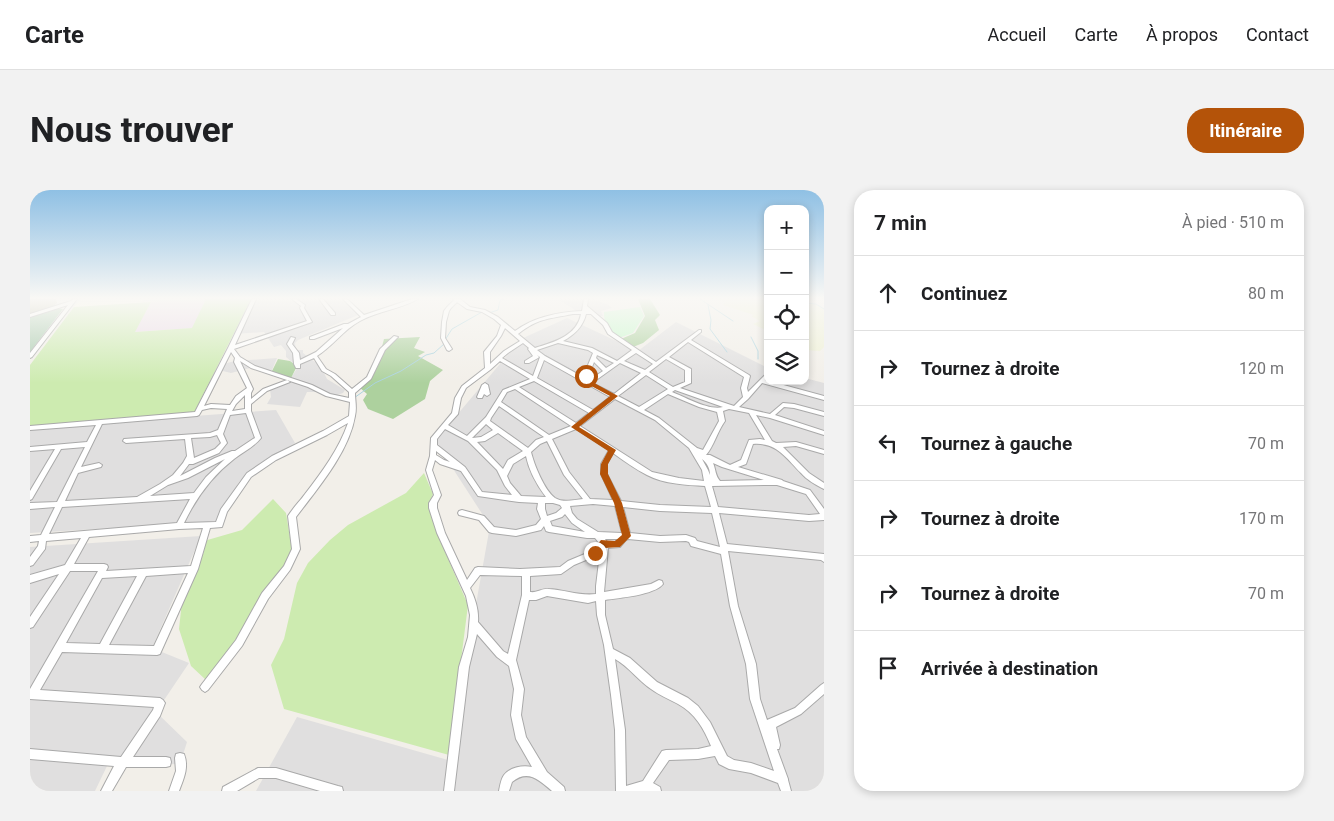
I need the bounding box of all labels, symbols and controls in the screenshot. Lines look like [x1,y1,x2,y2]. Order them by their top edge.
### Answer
text: Carte [25,21,84,49]
text: Accueil [988,24,1046,45]
text: Carte [1074,24,1118,45]
text: À propos [1146,24,1218,45]
text: Contact [1246,24,1309,45]
button: Itinéraire [1187,108,1304,153]
text: Nous trouver [30,110,233,151]
map controls [764,205,809,385]
button: + [764,205,809,250]
text: 7 min [874,211,927,235]
text: À pied · 510 m [1182,213,1284,232]
button: − [764,250,809,295]
icon: ahead [874,279,902,307]
text: Continuez [921,282,1007,305]
text: 80 m [1248,284,1284,303]
button: locate [764,295,809,340]
button: layers [764,340,809,385]
icon: right [874,354,902,382]
text: Tournez à droite [921,357,1060,380]
text: 120 m [1239,359,1284,378]
route start [575,365,598,388]
icon: left [874,429,902,457]
text: Tournez à gauche [921,432,1072,455]
text: 70 m [1248,434,1284,453]
icon: right [874,504,902,532]
text: Tournez à droite [921,507,1060,530]
text: 170 m [1239,509,1284,528]
route end [584,542,607,565]
icon: right [874,579,902,607]
text: Tournez à droite [921,582,1060,605]
text: 70 m [1248,584,1284,603]
icon: arrive [874,654,902,682]
text: Arrivée à destination [921,657,1098,680]

